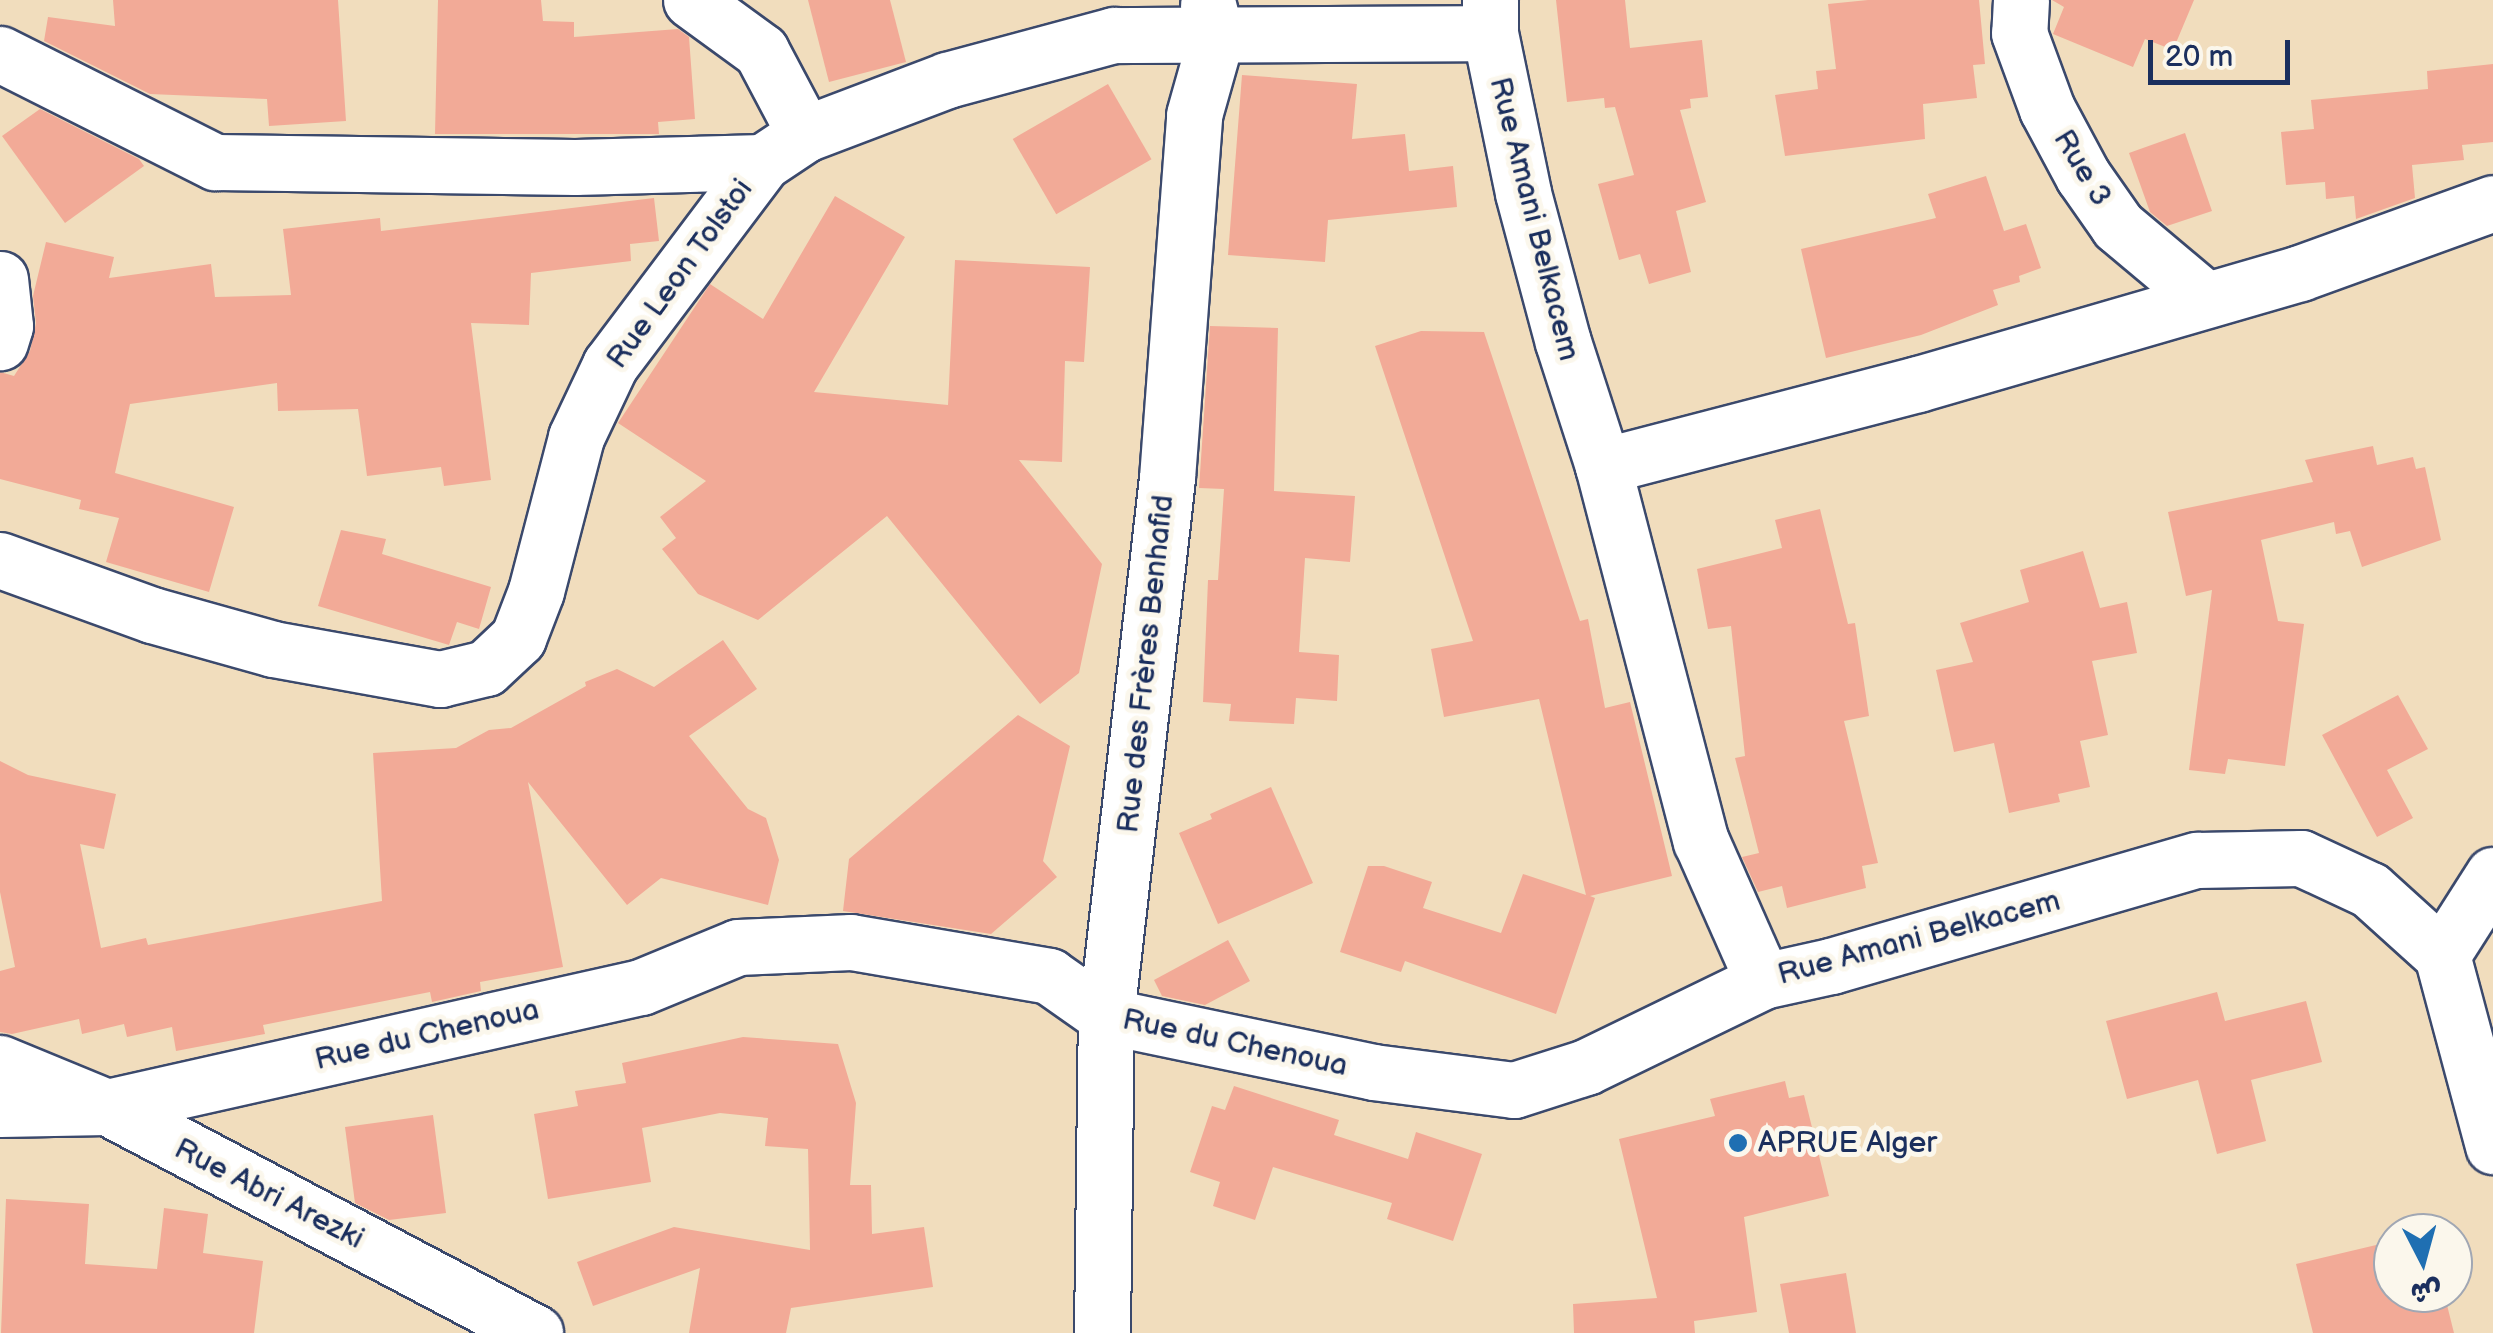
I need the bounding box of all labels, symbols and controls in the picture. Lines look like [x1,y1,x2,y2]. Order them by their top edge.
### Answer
scale bar [2153,20,2296,82]
text: 20 m [2165,39,2233,75]
street label: Rue Amani Belkacem [1481,74,1587,364]
street label: Rue 3 [2045,123,2119,213]
street label: Rue Leon Tolstoi [599,172,761,376]
street label: Rue des Frères Benhafid [1110,493,1182,835]
street label: Rue Amani Belkacem [1774,883,2064,993]
street label: Rue du Chenoua [311,992,543,1078]
street label: Rue du Chenoua [1119,1002,1351,1084]
place label: APRUE Alger [1758,1125,1937,1161]
street label: Rue Abri Arezki [168,1131,370,1257]
marker: APRUE Alger [1727,1132,1749,1154]
north arrow [2373,1213,2473,1313]
text: ش [2409,1273,2443,1309]

